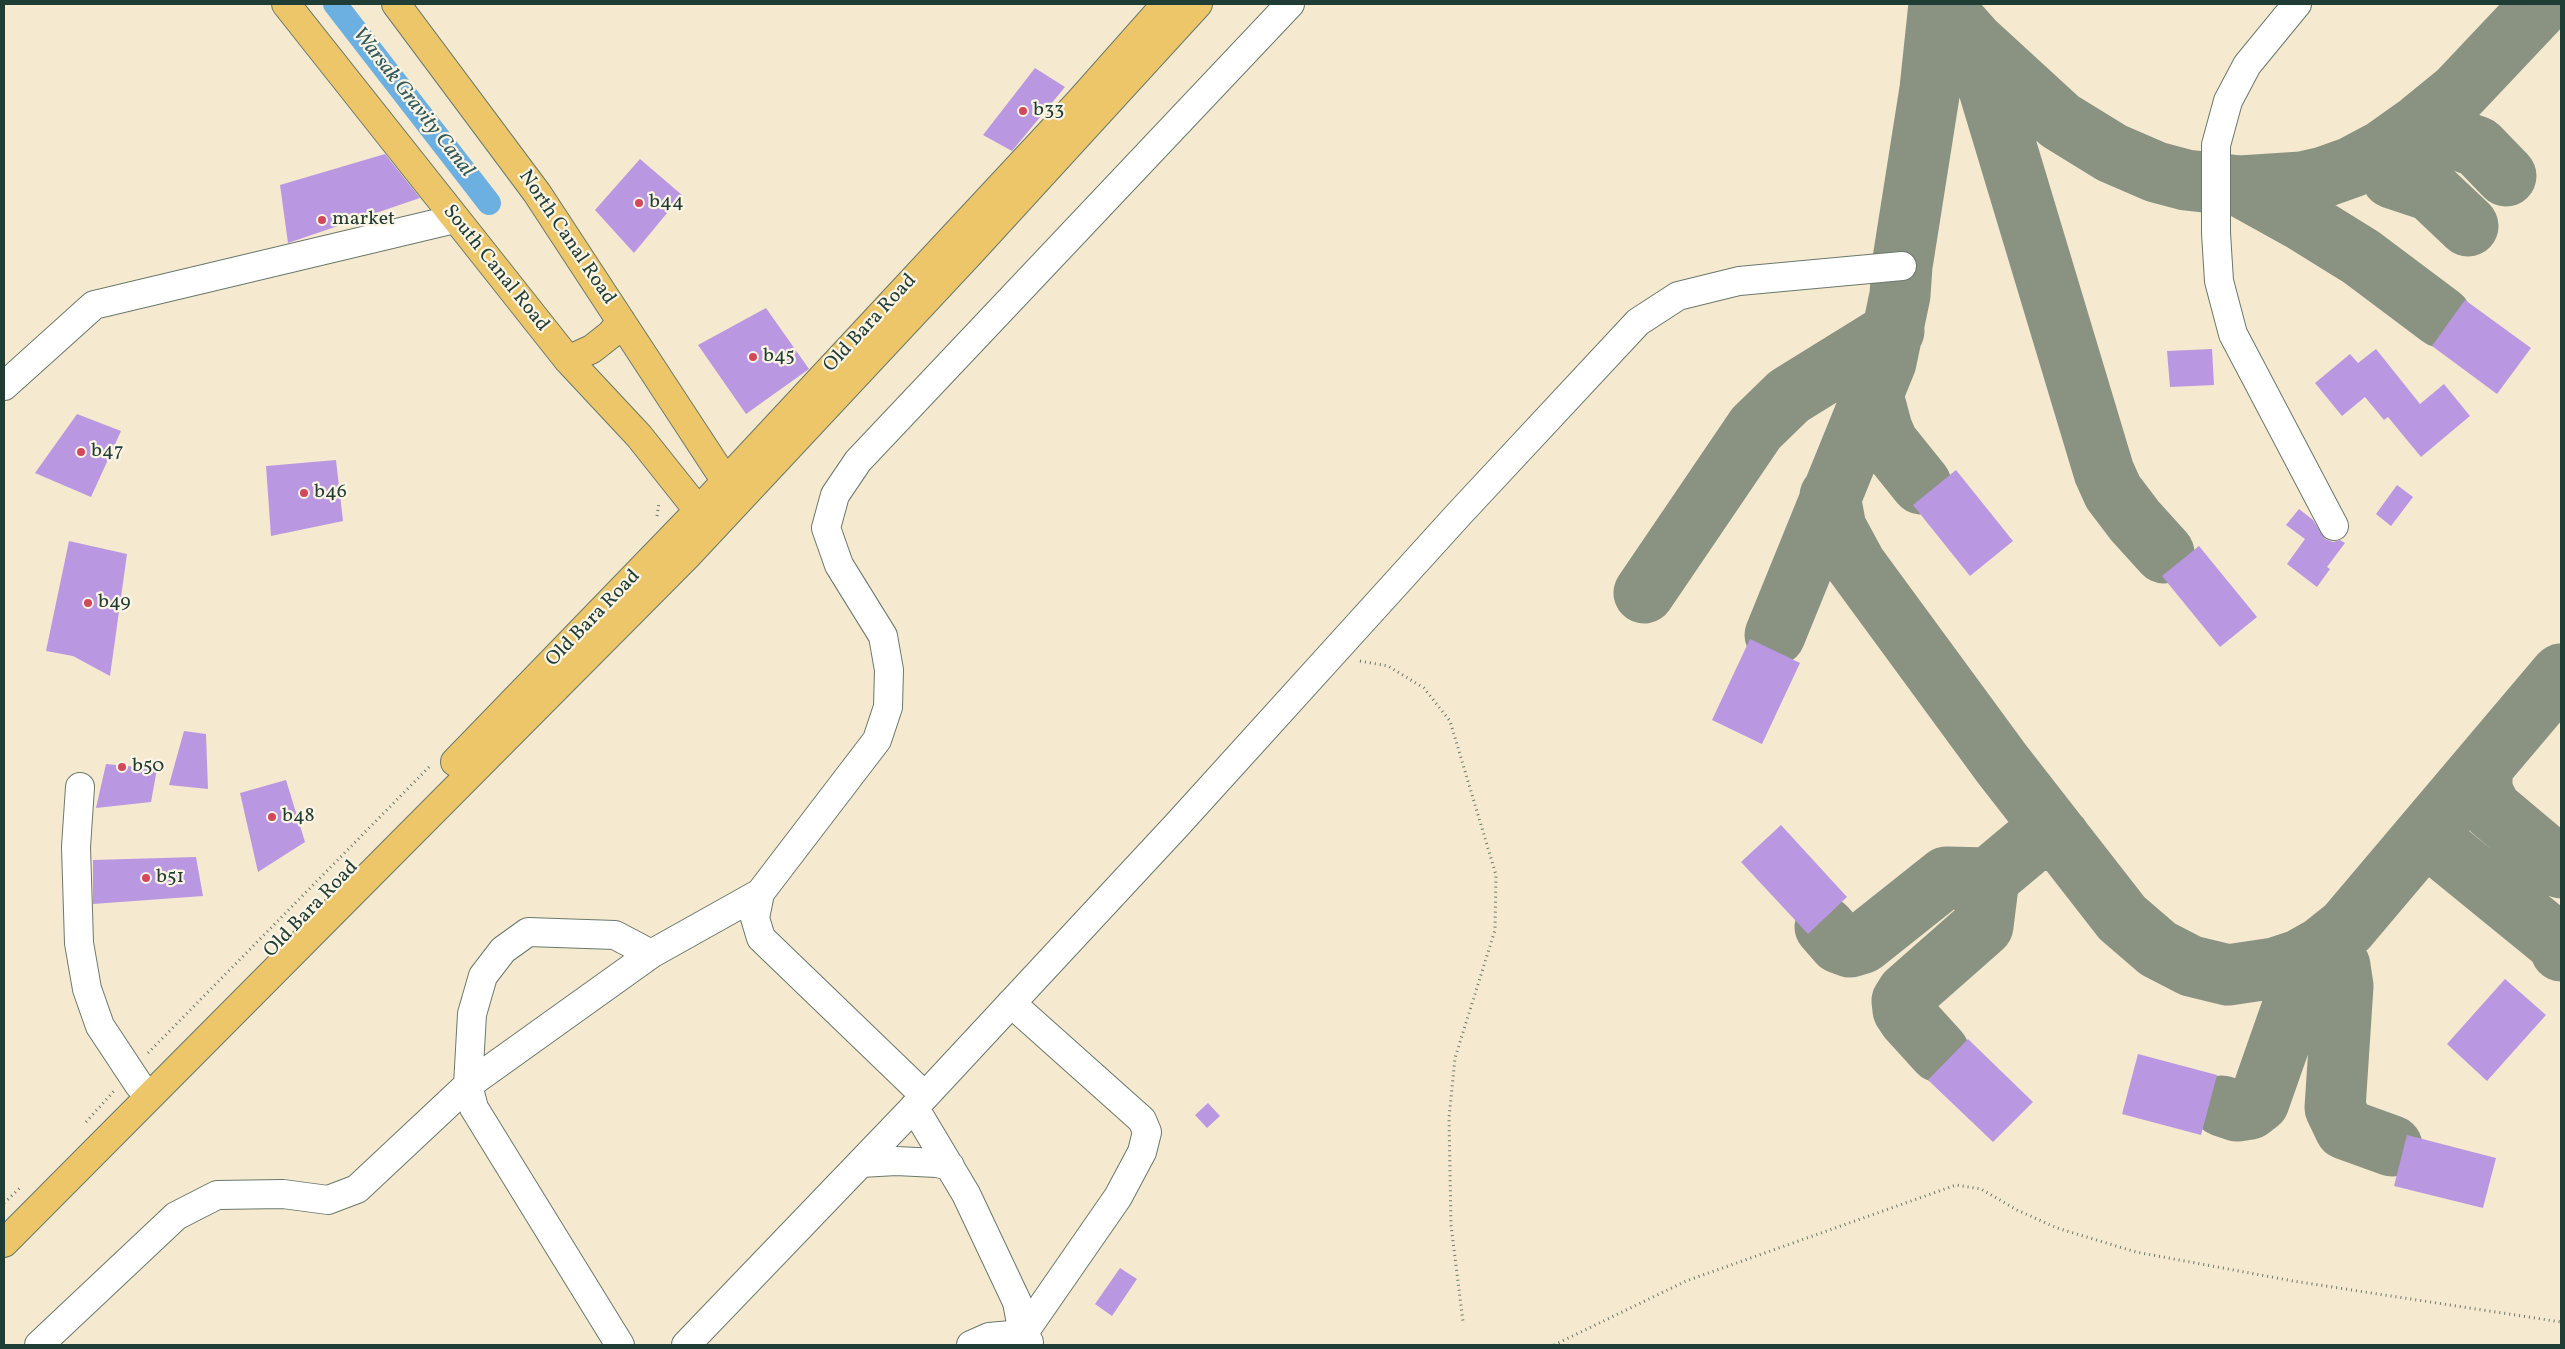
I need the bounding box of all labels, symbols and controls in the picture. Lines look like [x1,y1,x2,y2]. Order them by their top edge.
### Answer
water label: Warsak Gravity Canal [346,23,478,183]
place label: b33 [1033,99,1064,123]
marker: b33 [1017,105,1029,117]
street label: North Canal Road [512,166,620,310]
place label: b44 [649,191,684,215]
marker: b44 [633,197,645,209]
street label: South Canal Road [437,201,553,337]
place label: market [332,208,395,232]
marker: market [316,214,328,226]
street label: Old Bara Road [819,270,923,378]
place label: b45 [763,345,795,369]
marker: b45 [747,351,759,363]
place label: b47 [91,440,124,464]
marker: b47 [75,446,87,458]
place label: b46 [314,481,347,505]
marker: b46 [298,487,310,499]
street label: Old Bara Road [542,565,646,673]
place label: b49 [98,591,131,615]
marker: b49 [82,597,94,609]
place label: b50 [132,755,164,779]
marker: b50 [116,761,128,773]
place label: b48 [282,805,315,829]
marker: b48 [266,811,278,823]
street label: Old Bara Road [260,856,364,964]
place label: b51 [156,866,184,890]
marker: b51 [140,872,152,884]

